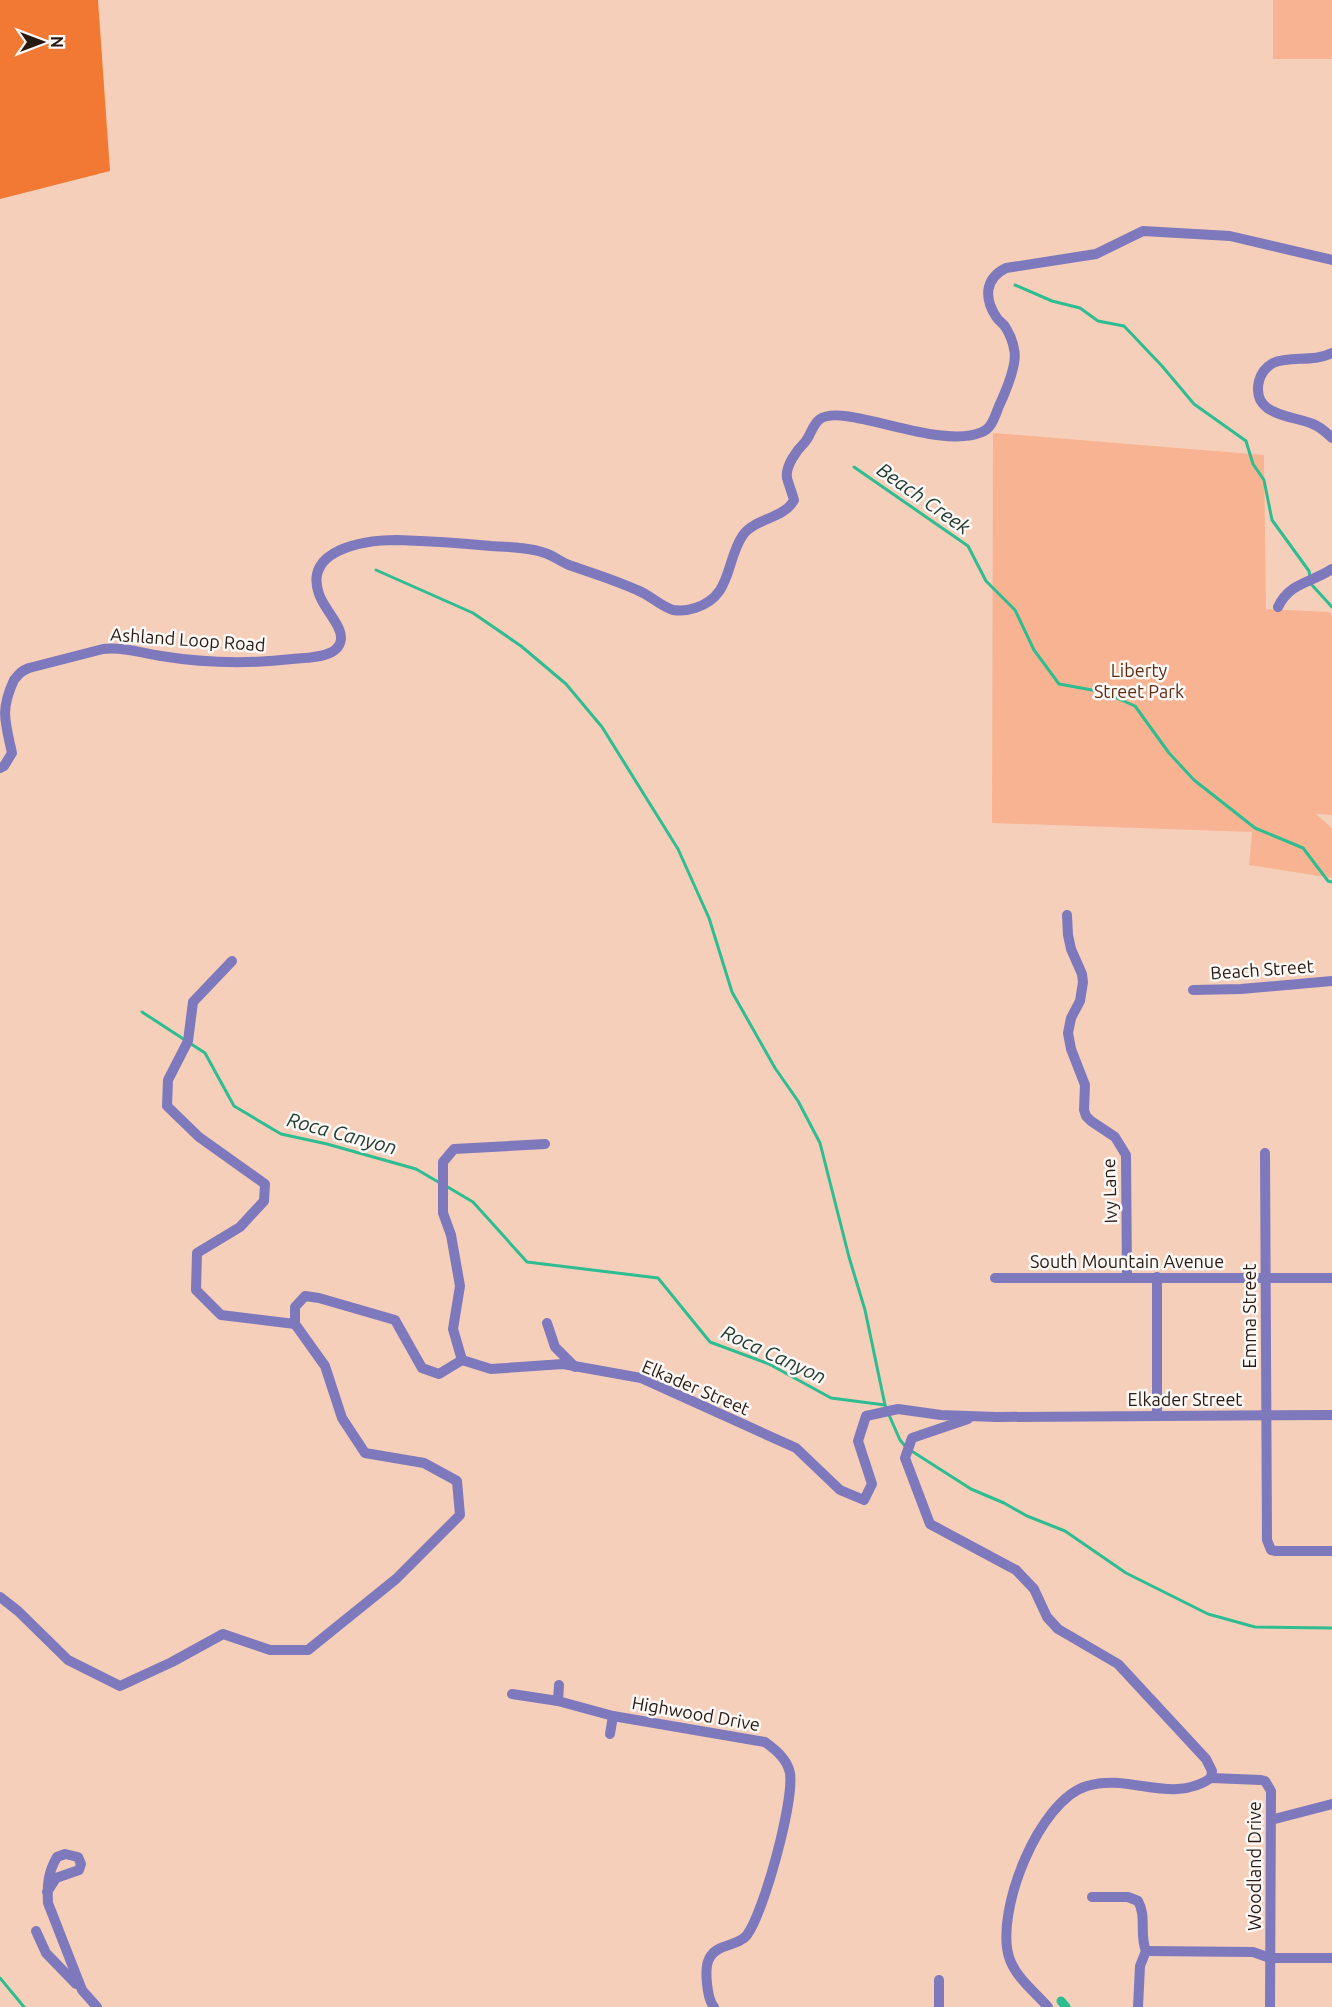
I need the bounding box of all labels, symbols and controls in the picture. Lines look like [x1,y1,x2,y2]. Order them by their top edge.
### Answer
north arrow [12,12,72,72]
text: N [48,36,66,48]
water label: Beach Creek [873,457,976,539]
street label: Ashland Loop Road [110,624,266,654]
park label: Liberty Street Park [1094,660,1184,701]
street label: Beach Street [1210,955,1314,983]
water label: Roca Canyon [285,1107,399,1159]
street label: Ivy Lane [1098,1158,1120,1224]
street label: South Mountain Avenue [1030,1251,1224,1271]
street label: Emma Street [1239,1264,1259,1368]
water label: Roca Canyon [718,1320,830,1388]
street label: Elkader Street [639,1355,753,1419]
street label: Elkader Street [1128,1389,1242,1409]
street label: Highwood Drive [630,1692,762,1734]
street label: Woodland Drive [1244,1801,1264,1931]

